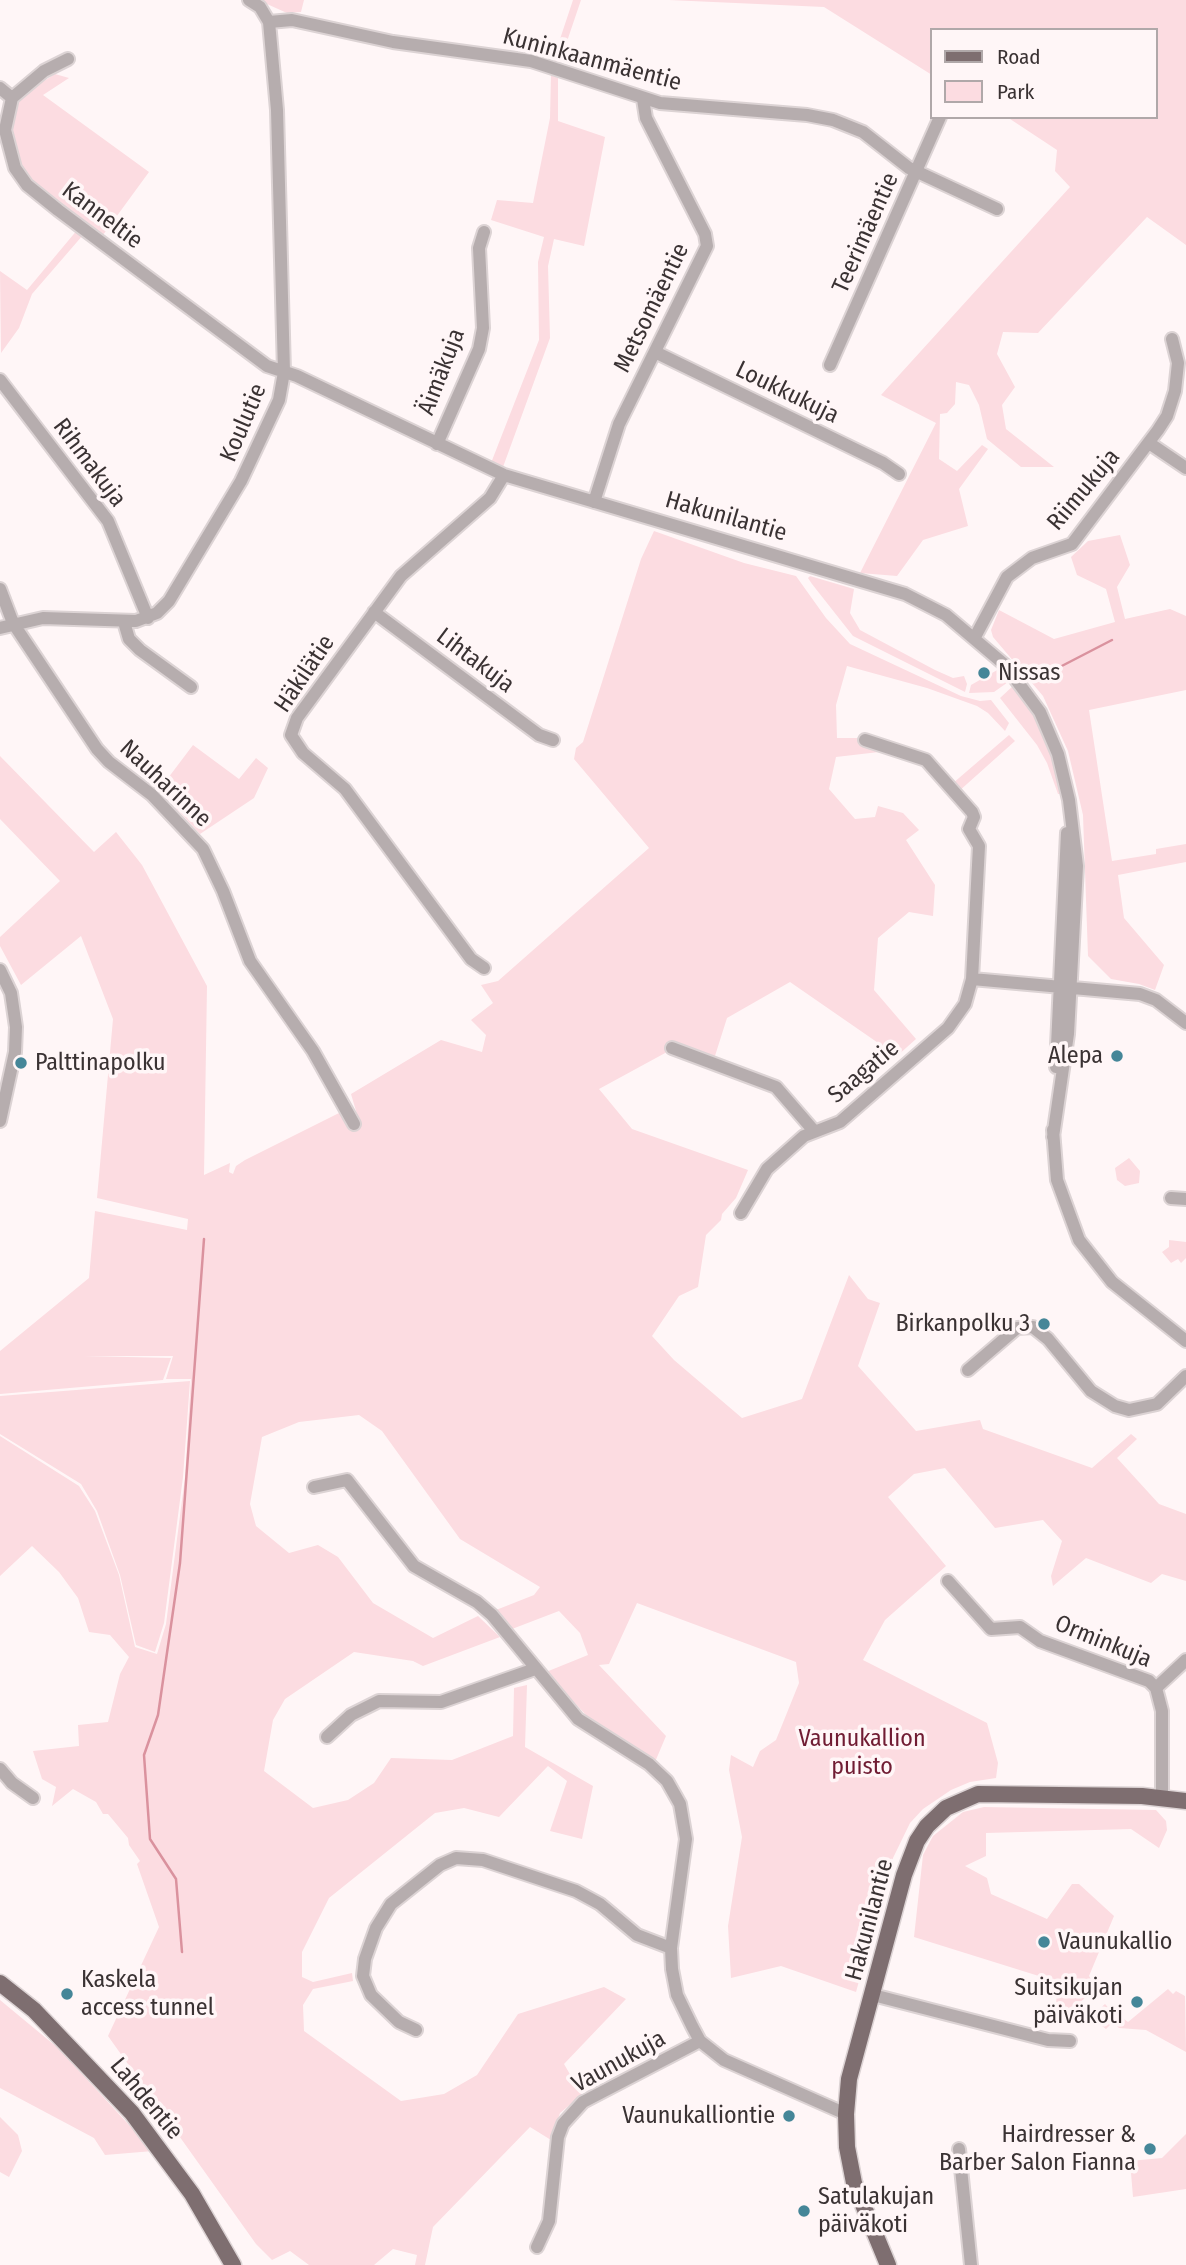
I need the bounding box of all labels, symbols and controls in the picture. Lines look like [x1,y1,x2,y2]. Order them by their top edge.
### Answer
street label: Kuninkaanmäentie [500,22,684,98]
legend [930,28,1158,119]
text: Road [997,44,1041,70]
text: Park [997,79,1034,105]
street label: Teerimäentie [827,168,905,298]
street label: Kanneltie [56,176,148,256]
street label: Metsomäentie [608,239,696,377]
street label: Äimäkuja [412,325,472,419]
street label: Loukkukuja [731,356,843,430]
street label: Koulutie [215,380,273,466]
street label: Rihmakuja [46,413,132,513]
street label: Riimukuja [1042,443,1126,537]
street label: Hakunilantie [662,486,790,548]
street label: Lihtakuja [430,622,520,700]
street label: Häkilätie [269,630,341,718]
place label: Nissas [998,659,1061,687]
marker: Nissas [976,665,992,681]
street label: Nauharinne [113,734,217,834]
street label: Saagatie [823,1034,905,1110]
place label: Alepa [1048,1042,1103,1070]
marker: Alepa [1109,1048,1125,1064]
place label: Palttinapolku [35,1049,166,1077]
marker: Palttinapolku [13,1055,29,1071]
place label: Birkanpolku 3 [895,1310,1030,1338]
marker: Birkanpolku 3 [1036,1316,1052,1332]
street label: Orminkuja [1050,1610,1156,1674]
park label: Vaunukallion puisto [798,1725,926,1781]
street label: Hakunilantie [840,1856,900,1984]
place label: Vaunukallio [1058,1928,1172,1956]
marker: Vaunukallio [1036,1934,1052,1950]
place label: Kaskela access tunnel [81,1966,214,2022]
place label: Suitsikujan päiväkoti [1014,1974,1123,2030]
marker: Kaskela access tunnel [59,1986,75,2002]
marker: Suitsikujan päiväkoti [1129,1994,1145,2010]
street label: Vaunukuja [567,2025,671,2099]
street label: Lahdentie [103,2052,189,2146]
place label: Vaunukalliontie [622,2102,775,2130]
marker: Vaunukalliontie [781,2108,797,2124]
place label: Hairdresser & Barber Salon Fianna [939,2121,1136,2177]
marker: Hairdresser & Barber Salon Fianna [1142,2141,1158,2157]
place label: Satulakujan päiväkoti [818,2183,934,2239]
marker: Satulakujan päiväkoti [796,2203,812,2219]

